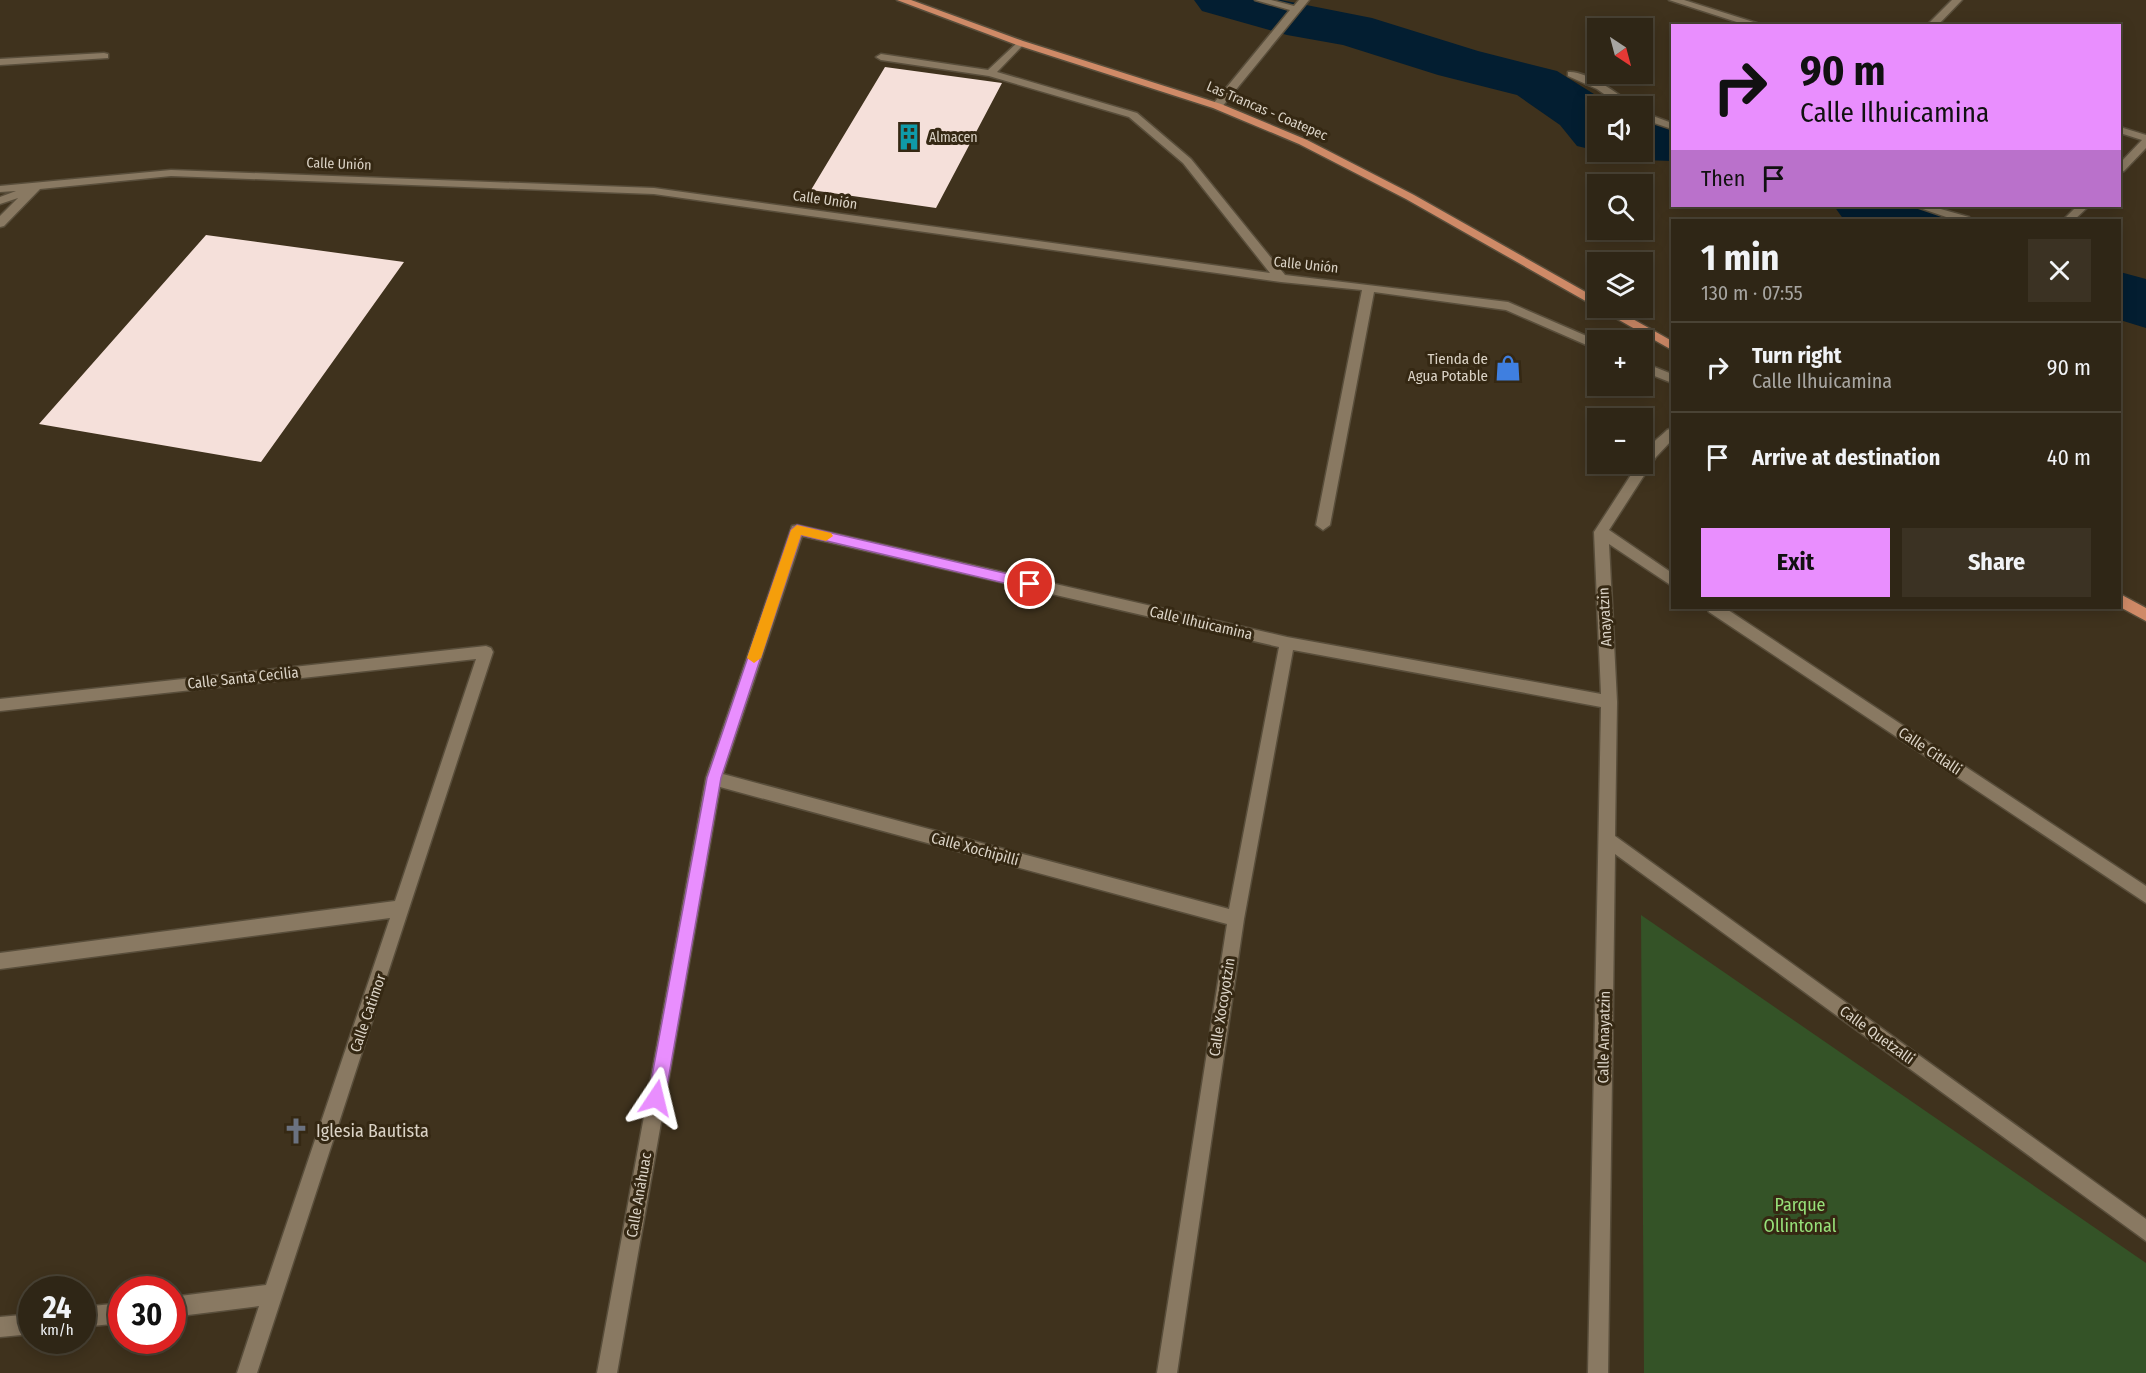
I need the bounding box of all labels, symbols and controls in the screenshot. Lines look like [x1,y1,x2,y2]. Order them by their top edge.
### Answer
north arrow [1587,18,1653,84]
map controls [1587,18,1653,474]
text: 90 m [1800,46,1885,96]
icon: right [1701,48,1779,126]
street label: Las Trancas - Coatepec [1204,78,1330,144]
button: sound [1587,96,1653,162]
text: Calle Ilhuicamina [1800,97,1989,129]
building icon: Almacen [894,122,924,152]
place label: Almacen [929,129,978,146]
street label: Calle Unión [306,154,372,174]
icon: arrive [1757,162,1790,195]
text: Then [1701,165,1745,192]
button: search [1587,174,1653,240]
street label: Calle Unión [792,187,858,213]
text: 1 min [1701,236,1779,280]
button: close [2028,239,2091,302]
button: layers [1587,252,1653,318]
street label: Calle Unión [1273,253,1339,277]
text: 130 m · 07:55 [1701,281,1803,305]
button: + [1587,330,1653,396]
text: Turn right [1752,342,1841,369]
place label: Tienda de Agua Potable [1408,350,1488,385]
icon: right [1701,351,1734,384]
shop icon: Tienda de Agua Potable [1493,353,1523,383]
text: 90 m [2047,354,2091,381]
text: Calle Ilhuicamina [1752,369,1892,393]
button: − [1587,408,1653,474]
icon: arrive [1701,441,1734,474]
text: Arrive at destination [1752,444,1940,471]
text: 40 m [2047,444,2091,471]
button: Exit [1701,528,1890,597]
button: Share [1902,528,2091,597]
pin [1004,558,1055,609]
icon: arrive [1013,567,1046,600]
street label: Anayatzin [1594,587,1616,647]
street label: Calle Ilhuicamina [1148,602,1254,644]
street label: Calle Santa Cecilia [186,663,300,693]
street label: Calle Citlalli [1895,723,1965,779]
street label: Calle Xochipilli [929,829,1021,869]
street label: Calle Xocoyotzin [1205,956,1239,1058]
street label: Calle Catimor [346,971,390,1055]
street label: Calle Anayatzin [1594,990,1614,1084]
street label: Calle Quetzalli [1836,1002,1918,1068]
position arrow [624,1066,688,1130]
church icon: Iglesia Bautista [281,1116,311,1146]
place label: Iglesia Bautista [316,1120,429,1142]
street label: Calle Anáhuac [623,1150,655,1239]
park label: Parque Ollintonal [1764,1194,1837,1237]
speed limit sign: 30 [108,1276,186,1354]
text: 24 [43,1290,71,1326]
text: km/h [40,1321,74,1339]

